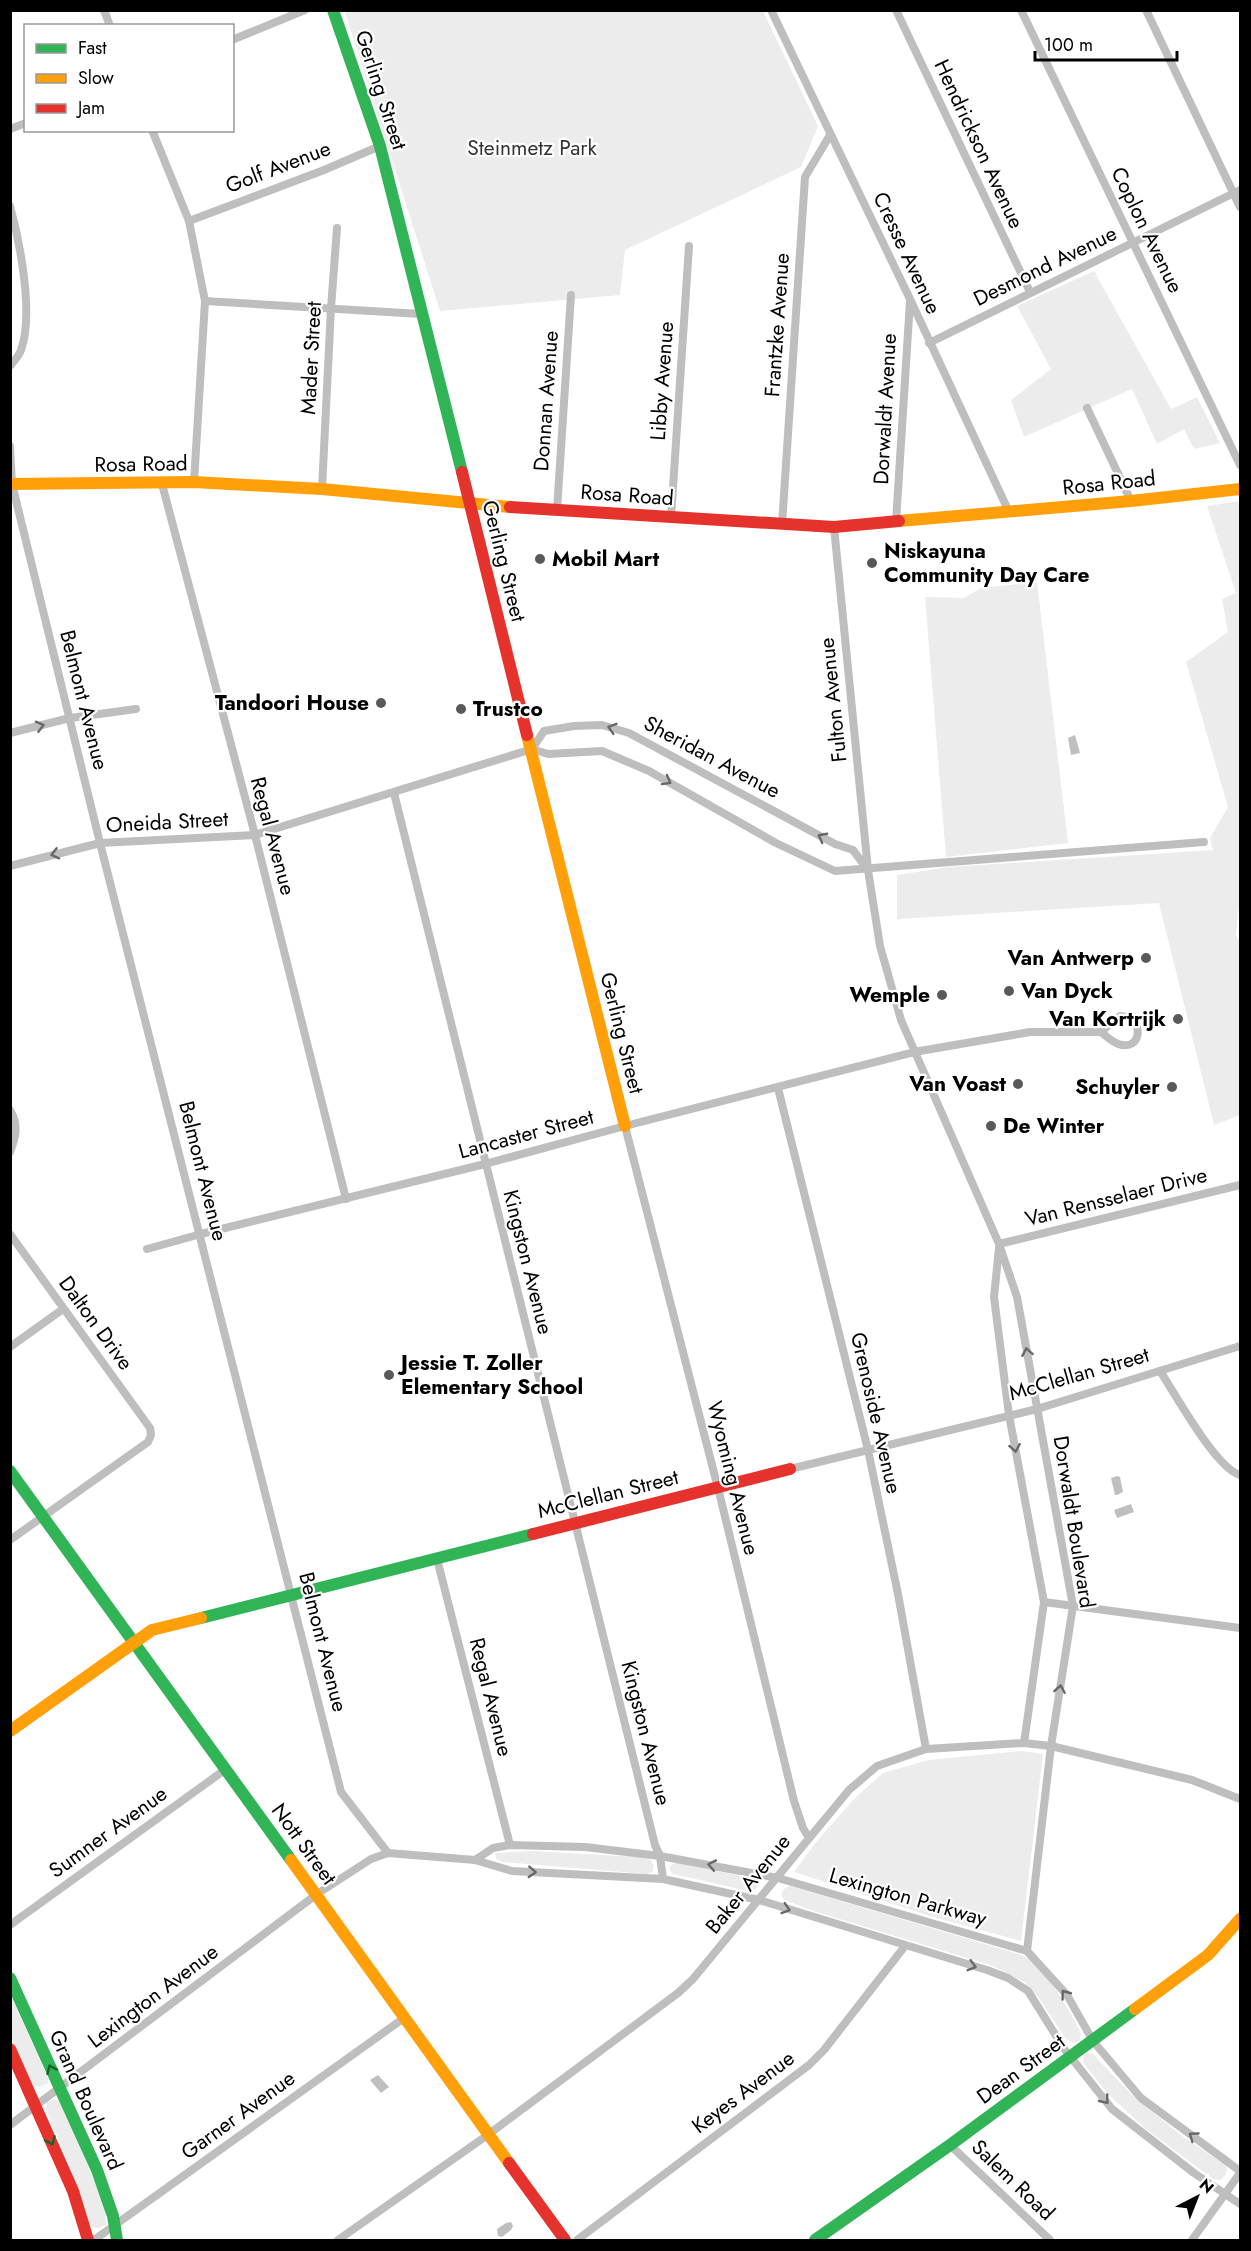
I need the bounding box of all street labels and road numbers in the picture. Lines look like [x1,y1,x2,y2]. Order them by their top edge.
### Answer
street label: Gerling Street [348,26,414,154]
street label: Hendrickson Avenue [927,55,1031,234]
street label: Golf Avenue [221,133,335,201]
street label: Coplon Avenue [1104,162,1191,298]
street label: Cresse Avenue [866,187,948,319]
street label: Desmond Avenue [968,218,1122,314]
street label: Frantzke Avenue [757,252,797,398]
street label: Mader Street [293,301,329,415]
street label: Libby Avenue [643,320,681,442]
street label: Donnan Avenue [526,330,566,472]
street label: Dorwaldt Avenue [866,332,904,485]
street label: Rosa Road [94,448,188,480]
street label: Rosa Road [1061,463,1157,503]
street label: Rosa Road [579,477,675,513]
street label: Gerling Street [474,497,534,625]
street label: Belmont Avenue [52,627,116,773]
street label: Fulton Avenue [812,636,854,764]
street label: Sheridan Avenue [638,708,786,806]
street label: Regal Avenue [243,774,303,899]
street label: Oneida Street [105,804,229,840]
street label: Gerling Street [592,969,652,1097]
street label: Belmont Avenue [171,1098,235,1244]
street label: Lancaster Street [455,1102,597,1166]
street label: Van Rensselaer Drive [1022,1160,1210,1234]
street label: Kingston Avenue [496,1187,561,1338]
street label: Dalton Drive [52,1270,140,1376]
street label: Grenoside Avenue [843,1329,909,1497]
street label: McClellan Street [1006,1340,1152,1408]
street label: Wyoming Avenue [699,1398,767,1558]
street label: Dorwaldt Boulevard [1046,1434,1102,1610]
street label: McClellan Street [534,1462,682,1526]
street label: Belmont Avenue [291,1569,355,1715]
street label: Regal Avenue [462,1635,520,1760]
street label: Kingston Avenue [614,1658,679,1809]
street label: Sumner Avenue [43,1779,173,1885]
street label: Nott Street [264,1797,344,1891]
street label: Baker Avenue [698,1828,798,1940]
street label: Lexington Parkway [826,1860,991,1934]
street label: Lexington Avenue [81,1937,225,2055]
street label: Grand Boulevard [42,2025,130,2175]
street label: Dean Street [971,2027,1071,2111]
street label: Keyes Avenue [685,2043,801,2141]
street label: Garner Avenue [175,2063,301,2167]
street label: Salem Road [965,2133,1061,2227]

